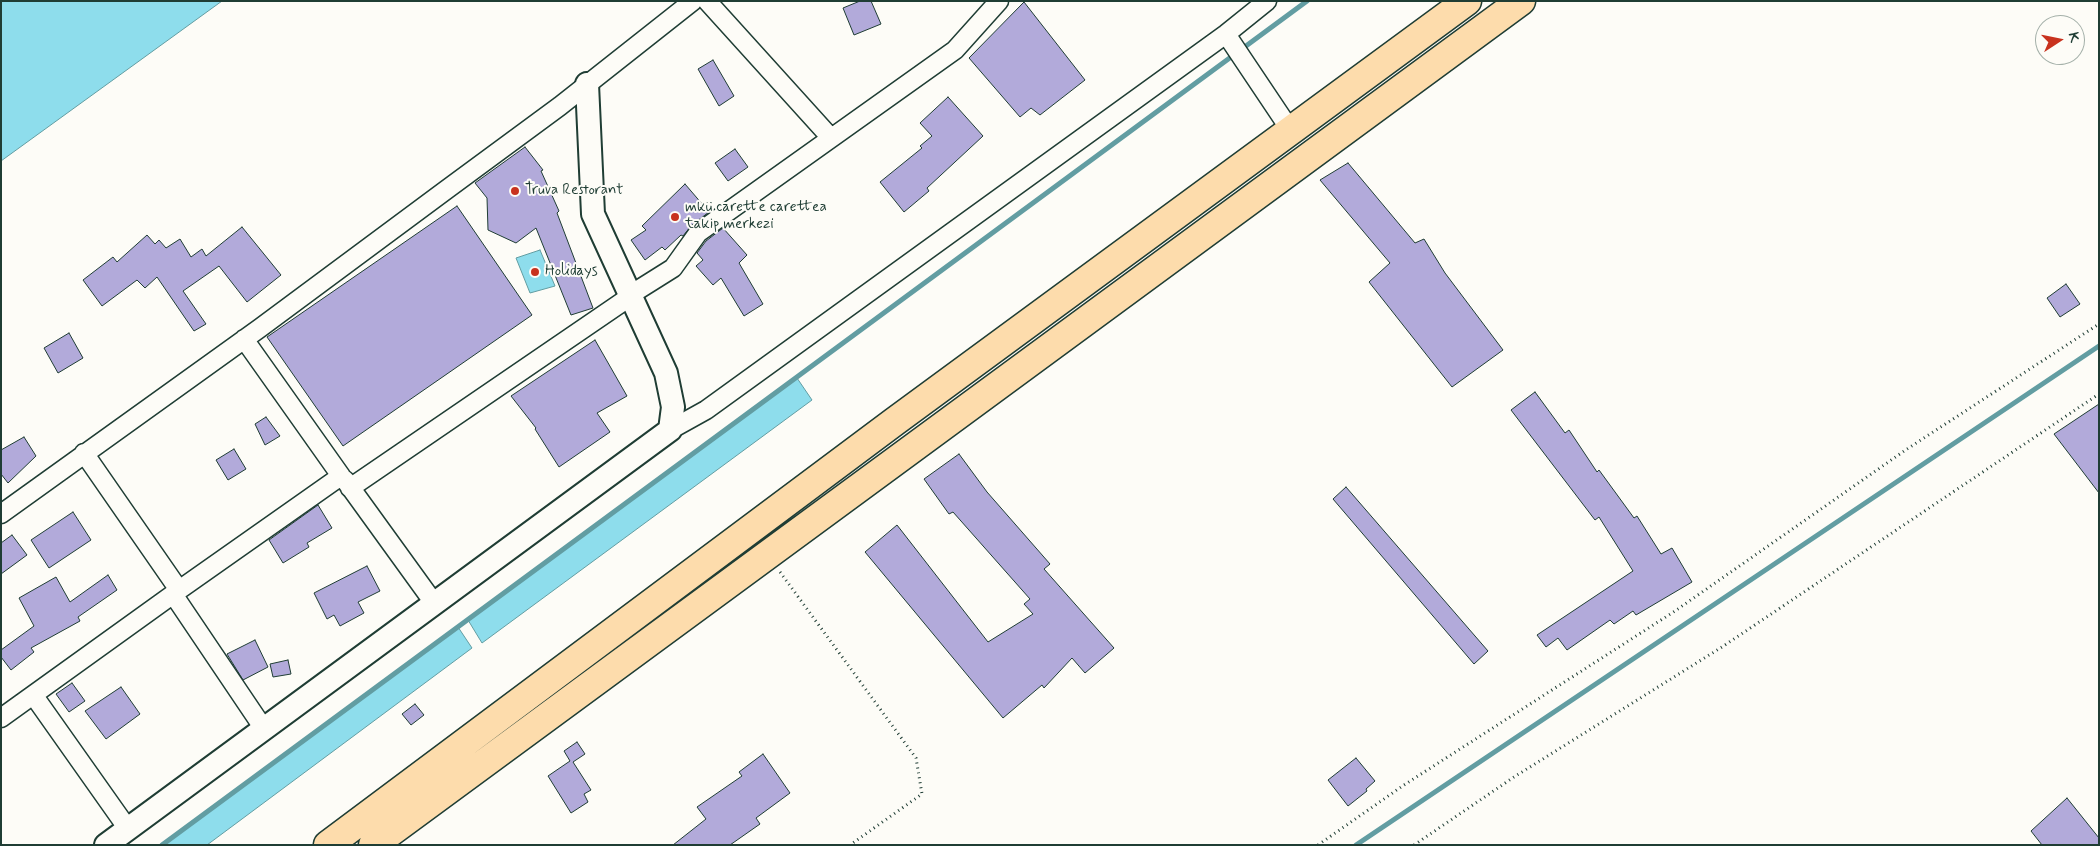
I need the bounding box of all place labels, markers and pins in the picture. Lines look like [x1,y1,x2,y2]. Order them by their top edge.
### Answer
place label: Truva Restorant [525,182,623,200]
marker: Truva Restorant [509,185,521,197]
place label: mkü carette carettea takip merkezi [685,199,827,234]
marker: mkü carette carettea takip merkezi [669,211,681,223]
place label: Holidays [545,263,598,281]
marker: Holidays [529,266,541,278]

